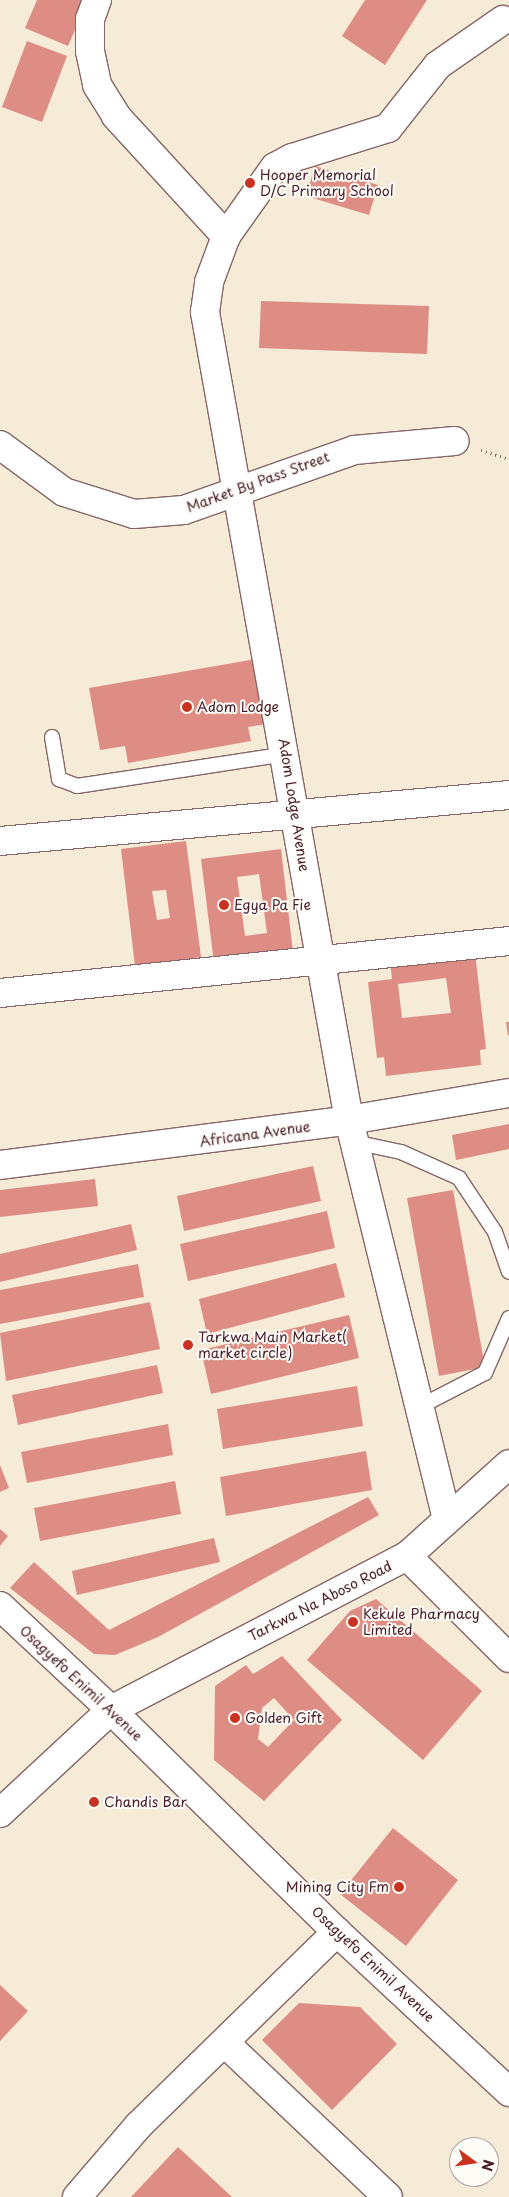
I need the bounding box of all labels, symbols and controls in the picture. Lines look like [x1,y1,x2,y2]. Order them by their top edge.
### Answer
place label: Hooper Memorial D/C Primary School [260,167,395,200]
marker: Hooper Memorial D/C Primary School [244,177,256,189]
street label: Market By Pass Street [184,448,332,516]
place label: Adom Lodge [197,699,279,715]
marker: Adom Lodge [181,701,193,713]
street label: Adom Lodge Avenue [275,737,313,873]
place label: Egya Pa Fie [234,897,312,913]
marker: Egya Pa Fie [218,899,230,911]
street label: Africana Avenue [198,1118,312,1150]
place label: Tarkwa Main Market( market circle) [198,1329,347,1361]
marker: Tarkwa Main Market( market circle) [182,1339,194,1351]
street label: Tarkwa Na Aboso Road [245,1557,395,1645]
place label: Kekule Pharmacy Limited [363,1606,480,1638]
marker: Kekule Pharmacy Limited [347,1616,359,1628]
street label: Osagyefo Enimil Avenue [16,1622,146,1744]
place label: Golden Gift [245,1710,323,1726]
marker: Golden Gift [229,1712,241,1724]
place label: Chandis Bar [104,1794,187,1810]
marker: Chandis Bar [88,1796,100,1808]
place label: Mining City Fm [286,1879,389,1895]
marker: Mining City Fm [393,1881,405,1893]
street label: Osagyefo Enimil Avenue [308,1903,438,2025]
north arrow [449,2137,499,2187]
text: N [477,2158,500,2173]

